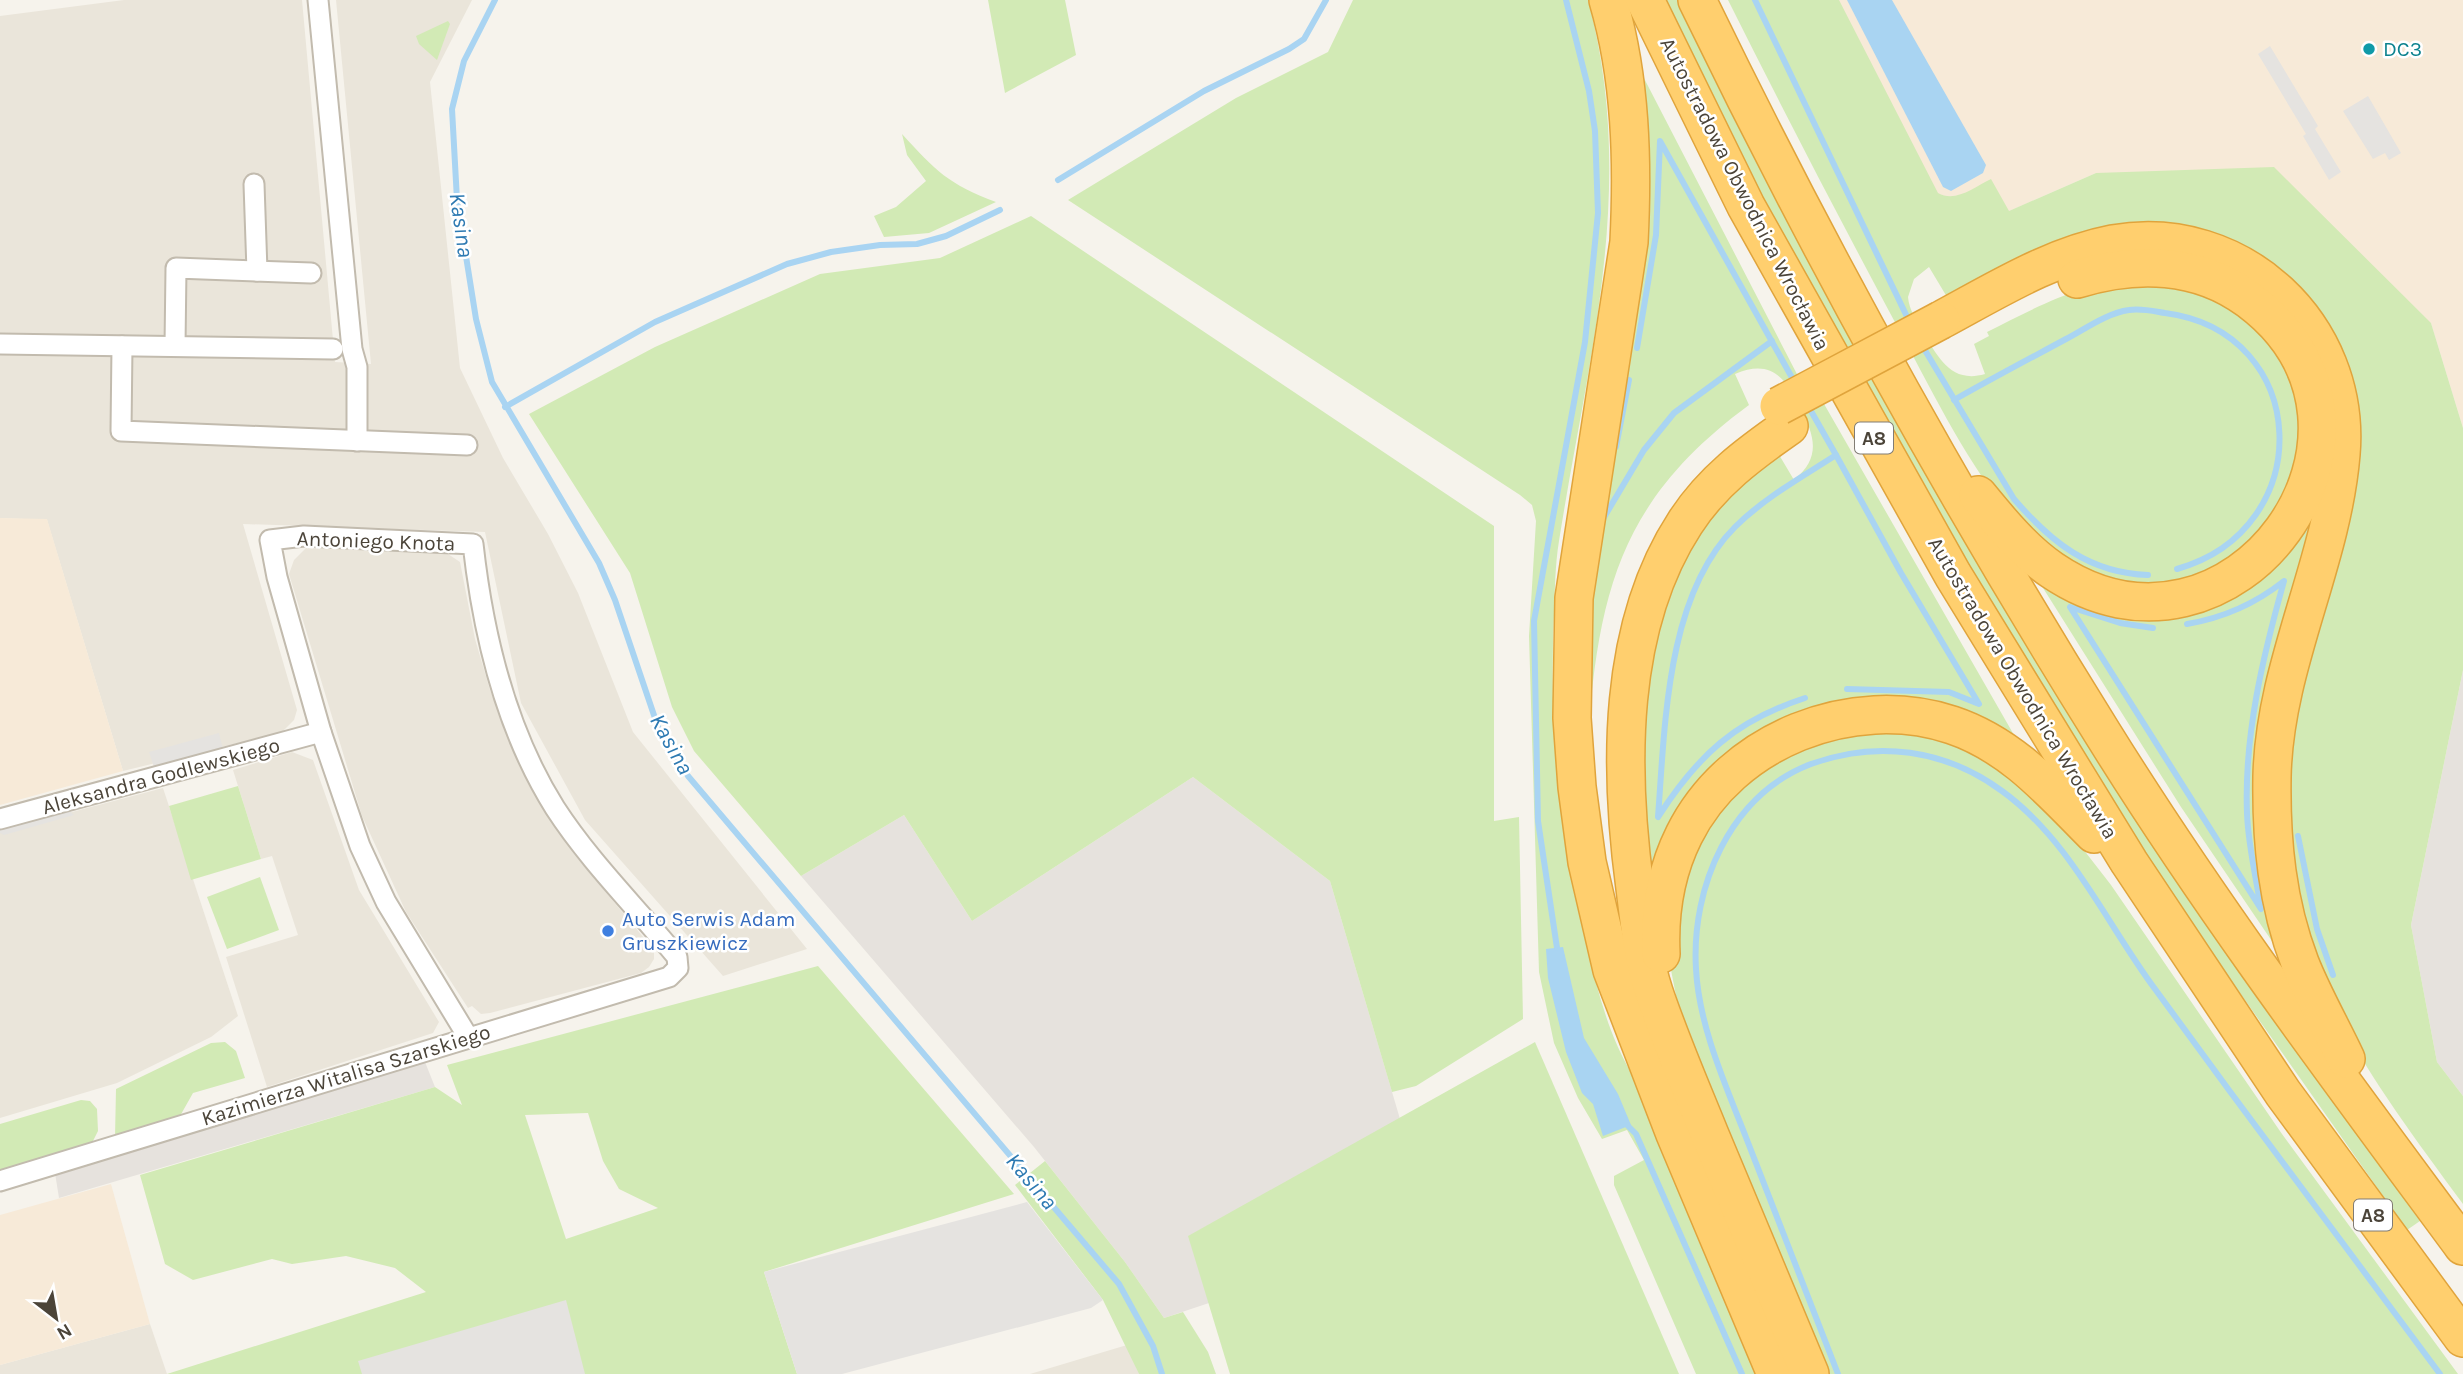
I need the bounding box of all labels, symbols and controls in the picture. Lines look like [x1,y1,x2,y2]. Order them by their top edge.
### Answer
street label: Autostradowa Obwodnica Wrocławia [1655,34,1835,354]
place label: DC3 [2383,37,2422,61]
marker: DC3 [2361,41,2377,57]
water label: Kasina [444,191,479,259]
road number: A8 [1855,422,1893,453]
street label: Antoniego Knota [296,526,456,556]
street label: Autostradowa Obwodnica Wrocławia [1923,533,2123,843]
water label: Kasina [644,709,699,779]
street label: Aleksandra Godlewskiego [40,733,282,819]
place label: Auto Serwis Adam Gruszkiewicz [622,907,795,955]
marker: Auto Serwis Adam Gruszkiewicz [600,923,616,939]
street label: Kazimierza Witalisa Szarskiego [199,1020,493,1130]
water label: Kasina [1000,1148,1063,1215]
road number: A8 [2354,1200,2392,1231]
north arrow [21,1283,91,1353]
text: N [53,1319,76,1345]

